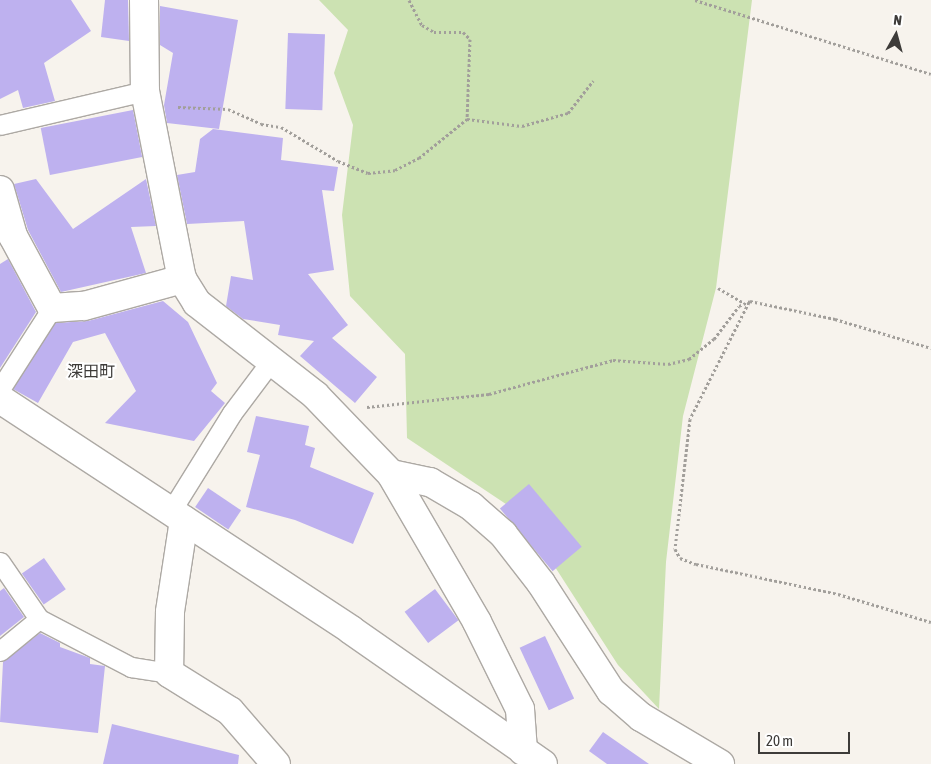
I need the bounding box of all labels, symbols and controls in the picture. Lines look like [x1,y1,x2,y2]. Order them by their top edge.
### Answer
north arrow [871,10,921,60]
text: N [893,12,903,29]
district label: 深田町 [67,361,115,381]
scale bar [761,722,854,754]
text: 20 m [766,732,793,749]

